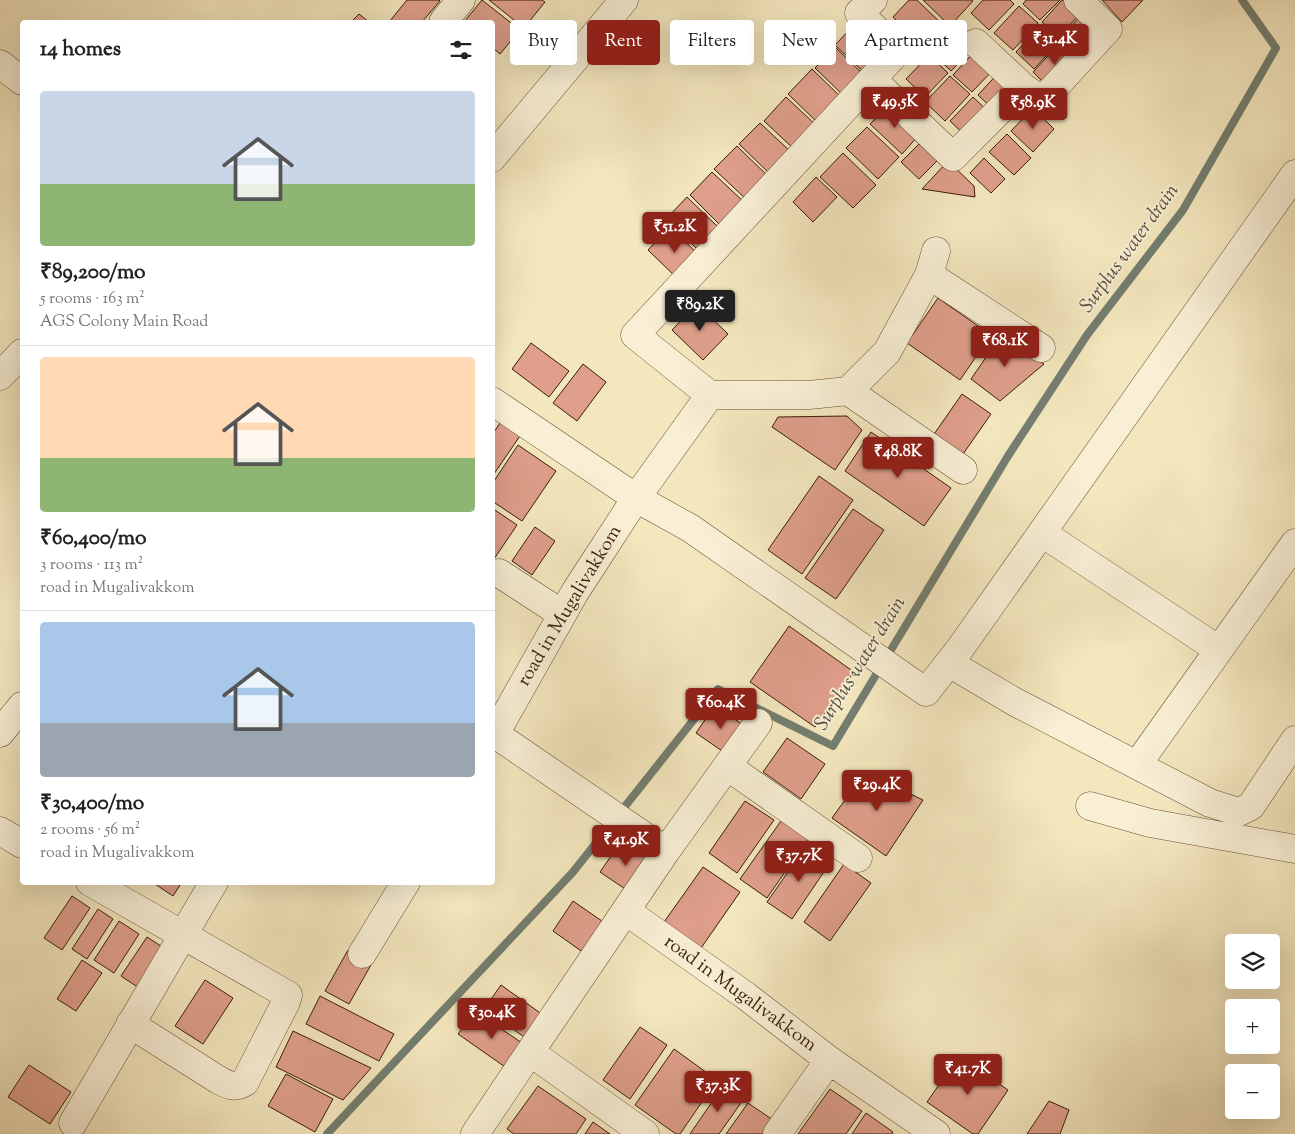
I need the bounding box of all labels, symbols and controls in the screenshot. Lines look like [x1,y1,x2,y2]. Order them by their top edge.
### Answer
chip: Buy [510,20,577,65]
chip: Rent [587,20,660,65]
chip: Filters [670,20,754,65]
chip: New [764,20,836,65]
chip: Apartment [846,20,967,65]
pin: ₹31.4K [1014,23,1096,66]
text: ₹31.4K [1033,28,1077,51]
text: 14 homes [40,35,121,65]
icon: filters [447,36,475,64]
pin: ₹49.5K [854,86,936,129]
pin: ₹58.9K [992,88,1074,130]
text: ₹49.5K [872,91,918,114]
text: ₹58.9K [1010,92,1056,115]
icon: home [213,124,303,214]
water label: Surplus water drain [1073,178,1187,319]
pin: ₹51.2K [634,212,716,254]
text: ₹51.2K [653,216,697,239]
text: ₹89,200/mo [40,258,146,288]
text: 5 rooms · 163 m² [40,288,145,311]
pin: ₹89.2K [659,290,741,332]
text: ₹89.2K [676,294,724,317]
text: AGS Colony Main Road [40,311,208,334]
pin: ₹68.1K [964,326,1046,368]
text: ₹68.1K [982,330,1028,353]
icon: home [213,389,303,479]
pin: ₹48.8K [857,436,939,479]
text: ₹48.8K [874,441,922,464]
street label: road in Mugalivakkom [511,520,629,692]
text: ₹60,400/mo [40,524,146,554]
text: 3 rooms · 113 m² [40,554,143,577]
text: road in Mugalivakkom [40,577,194,600]
water label: Surplus water drain [808,591,914,737]
icon: home [213,654,303,744]
pin: ₹60.4K [680,688,762,730]
text: ₹60.4K [697,692,745,715]
pin: ₹29.4K [836,770,918,812]
text: ₹29.4K [853,774,901,797]
text: ₹30,400/mo [40,789,144,819]
text: 2 rooms · 56 m² [40,819,140,842]
pin: ₹41.9K [585,824,667,867]
text: ₹41.9K [603,829,649,852]
pin: ₹37.7K [758,840,840,883]
text: road in Mugalivakkom [40,842,194,865]
text: ₹37.7K [776,845,822,868]
street label: road in Mugalivakkom [658,929,822,1059]
map controls [1225,934,1280,1119]
button: layers [1225,934,1280,989]
pin: ₹30.4K [451,998,533,1040]
button: + [1225,999,1280,1054]
text: ₹30.4K [468,1002,516,1025]
pin: ₹41.7K [927,1054,1009,1096]
text: ₹41.7K [945,1058,991,1081]
button: − [1225,1064,1280,1119]
pin: ₹37.3K [677,1070,759,1113]
text: ₹37.3K [696,1075,740,1098]

